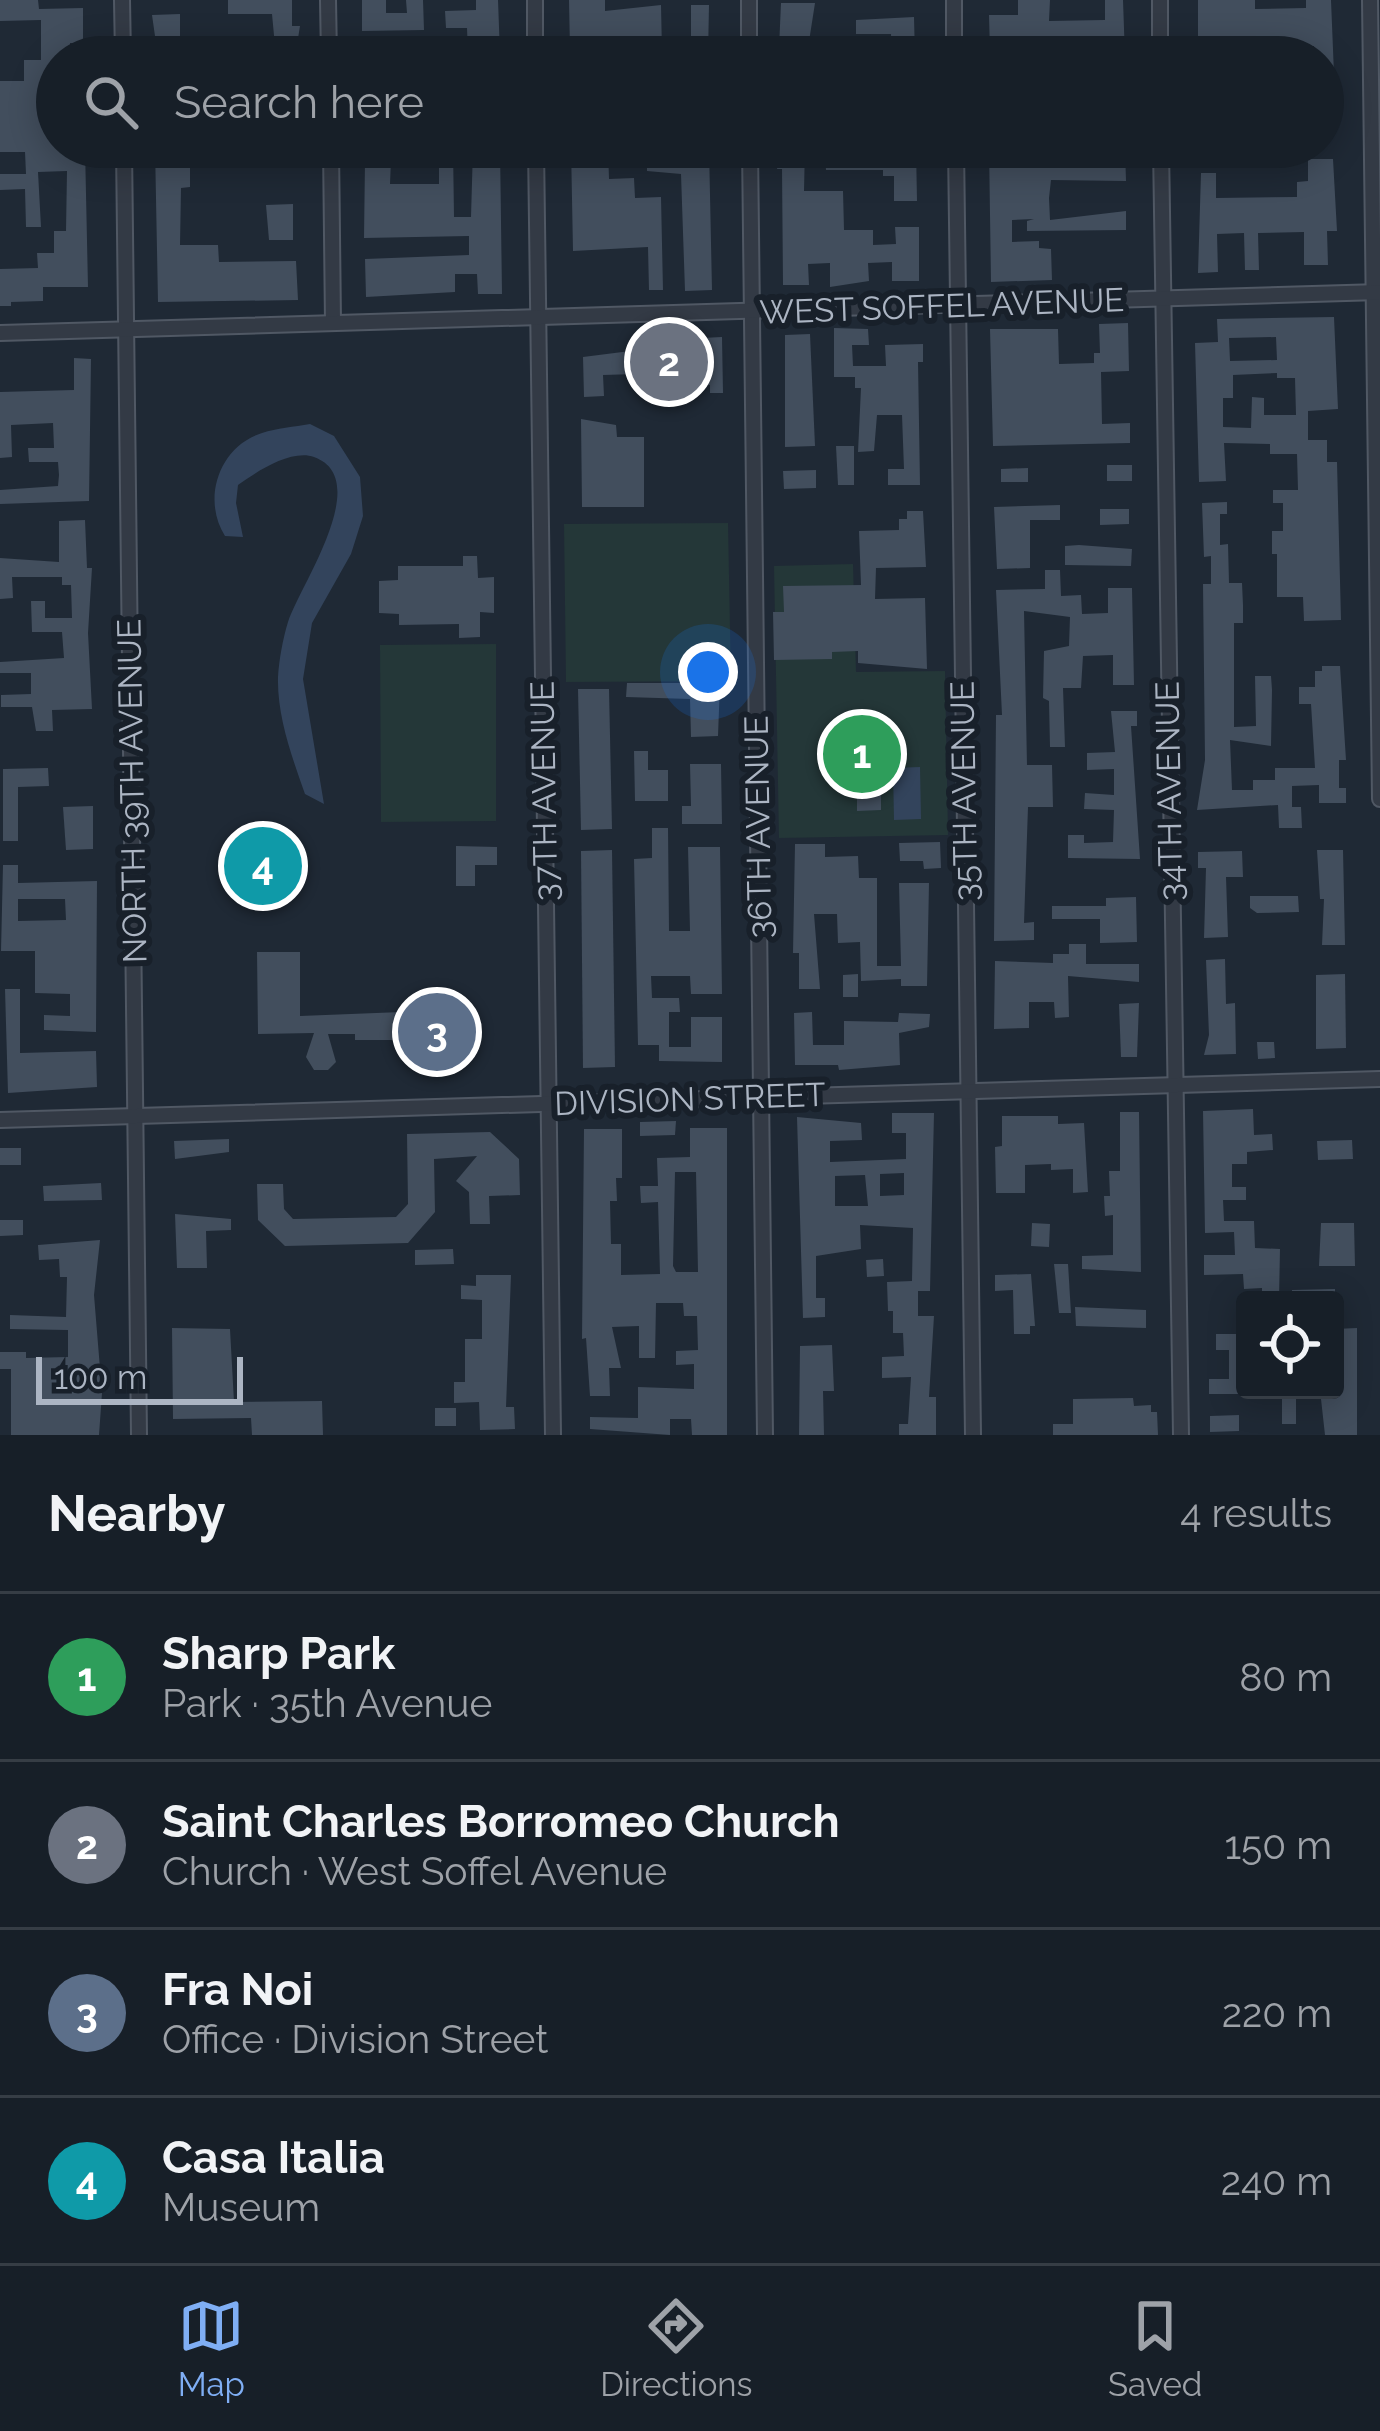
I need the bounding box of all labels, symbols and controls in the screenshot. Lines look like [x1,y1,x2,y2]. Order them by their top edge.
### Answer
search box [36,36,1344,168]
icon: search [78,69,144,135]
text: Search here [174,76,424,129]
street label: WEST SOFFEL AVENUE [759,280,1125,332]
pin: 2 [630,317,708,407]
street label: NORTH 39TH AVENUE [109,619,155,963]
your location [678,642,738,702]
street label: 37TH AVENUE [523,681,565,901]
street label: 35TH AVENUE [943,681,985,901]
street label: 34TH AVENUE [1148,681,1190,901]
pin: 1 [823,709,901,799]
street label: 36TH AVENUE [737,715,779,939]
pin: 4 [224,821,302,911]
pin: 3 [398,987,476,1077]
street label: DIVISION STREET [554,1075,826,1123]
map controls [1236,1291,1344,1399]
button: locate [1236,1291,1344,1399]
scale bar [36,1351,243,1404]
text: 100 m [54,1358,147,1397]
text: Nearby [48,1483,225,1543]
text: 4 results [1180,1490,1332,1536]
text: Sharp Park [162,1627,395,1680]
text: 1 [77,1654,97,1700]
text: 80 m [1239,1654,1332,1700]
text: Park · 35th Avenue [162,1680,492,1726]
text: Saint Charles Borromeo Church [162,1795,840,1848]
text: 2 [76,1822,98,1868]
text: 150 m [1224,1822,1332,1868]
text: Church · West Soffel Avenue [162,1848,667,1894]
text: Fra Noi [162,1963,313,2016]
text: 3 [76,1990,98,2036]
text: 220 m [1222,1990,1332,2036]
text: Office · Division Street [162,2016,548,2062]
text: Casa Italia [162,2131,385,2184]
text: 4 [76,2158,98,2204]
text: 240 m [1221,2158,1332,2204]
text: Museum [162,2184,320,2230]
tab: Map [178,2293,245,2404]
tab: Directions [600,2293,753,2404]
tab: Saved [1108,2293,1202,2404]

